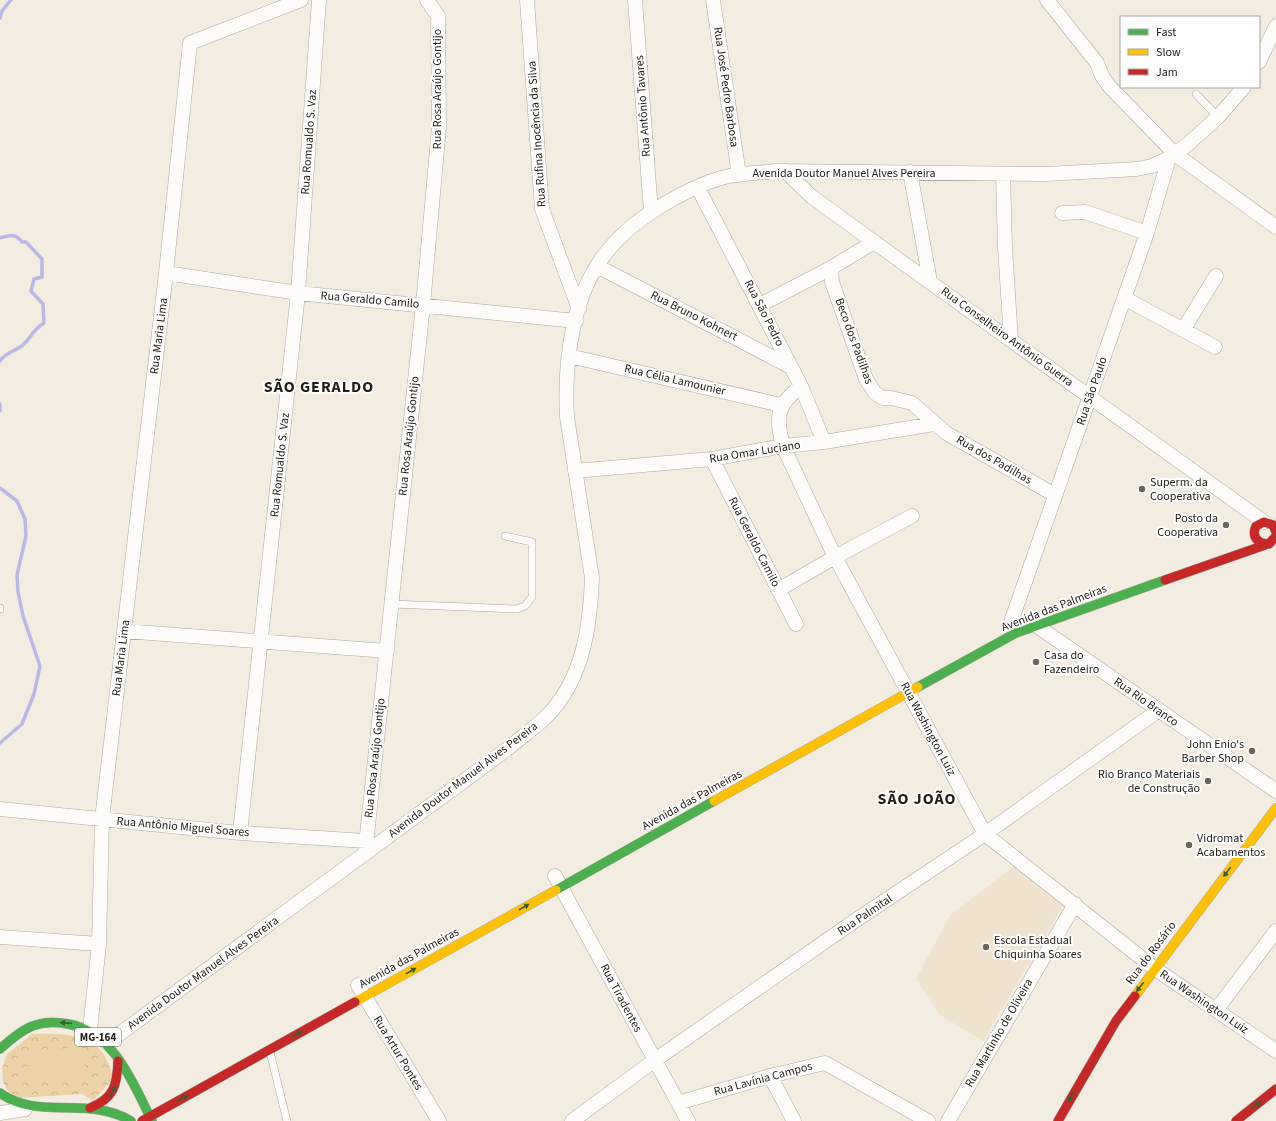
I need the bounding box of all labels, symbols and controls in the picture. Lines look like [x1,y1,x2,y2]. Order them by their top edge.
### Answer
legend [1120,16,1260,88]
text: Fast [1156,24,1176,41]
street label: Rua José Pedro Barbosa [709,26,743,148]
street label: Rua Rosa Araújo Gontijo [429,29,446,149]
text: Slow [1156,44,1181,61]
street label: Rua Antônio Tavares [631,55,655,157]
street label: Rua Rufina Inocência da Silva [523,60,551,208]
text: Jam [1156,64,1178,81]
street label: Rua Romualdo S. Vaz [297,89,321,195]
street label: Avenida Doutor Manuel Alves Pereira [752,165,936,182]
street label: Rua São Pedro [740,277,788,349]
street label: Rua Conselheiro Antônio Guerra [937,283,1077,391]
street label: Rua Geraldo Camilo [320,287,420,313]
street label: Rua Bruno Kohnert [648,287,740,345]
street label: Beco dos Padilhas [831,296,877,386]
street label: Rua Maria Lima [146,297,172,375]
street label: Rua São Paulo [1072,354,1112,428]
street label: Rua Célia Lamounier [623,360,728,400]
street label: Rua Rosa Araújo Gontijo [394,375,424,497]
district label: SÃO GERALDO [264,376,374,398]
street label: Rua Romualdo S. Vaz [266,412,294,518]
street label: Rua dos Padilhas [953,431,1035,489]
street label: Rua Omar Luciano [708,436,802,468]
place label: Superm. da Cooperativa [1150,474,1211,505]
marker: Superm. da Cooperativa [1137,484,1147,494]
street label: Rua Geraldo Camilo [724,494,784,590]
place label: Posto da Cooperativa [1157,510,1218,541]
marker: Posto da Cooperativa [1221,520,1231,530]
street label: Avenida das Palmeiras [999,580,1109,636]
street label: Rua Maria Lima [108,619,134,697]
place label: Casa do Fazendeiro [1044,647,1099,678]
marker: Casa do Fazendeiro [1031,657,1041,667]
street label: Rua Rio Branco [1110,673,1182,731]
street label: Rua Washington Luiz [896,679,960,779]
street label: Rua Rosa Araújo Gontijo [360,697,390,819]
street label: Avenida Doutor Manuel Alves Pereira [385,718,541,842]
place label: John Enio's Barber Shop [1181,736,1244,767]
marker: John Enio's Barber Shop [1247,746,1257,756]
street label: Avenida das Palmeiras [639,765,745,835]
place label: Rio Branco Materiais de Construção [1098,766,1200,797]
marker: Rio Branco Materiais de Construção [1203,776,1213,786]
district label: SÃO JOÃO [878,788,956,810]
street label: Rua Antônio Miguel Soares [116,813,250,841]
place label: Vidromat Acabamentos [1197,830,1265,861]
marker: Vidromat Acabamentos [1184,840,1194,850]
one-way arrow [1223,867,1231,878]
street label: Rua Palmital [834,890,896,940]
one-way arrow [518,904,530,911]
street label: Avenida Doutor Manuel Alves Pereira [124,912,282,1034]
street label: Rua do Rosário [1122,918,1180,988]
street label: Avenida das Palmeiras [356,923,462,993]
place label: Escola Estadual Chiquinha Soares [994,932,1082,963]
marker: Escola Estadual Chiquinha Soares [981,942,991,952]
street label: Rua Tiradentes [596,961,646,1035]
street label: Rua Washington Luiz [1156,966,1252,1038]
one-way arrow [405,967,416,974]
street label: Rua Martinho de Oliveira [961,975,1037,1091]
one-way arrow [1136,982,1144,992]
street label: Rua Artur Pontes [369,1013,427,1093]
one-way arrow [60,1019,72,1026]
road number: MG-164 [75,1028,121,1046]
one-way arrow [291,1031,303,1038]
street label: Rua Lavínia Campos [712,1058,814,1100]
one-way arrow [110,1085,117,1096]
one-way arrow [1068,1092,1075,1103]
one-way arrow [178,1094,189,1101]
one-way arrow [1251,1101,1262,1110]

